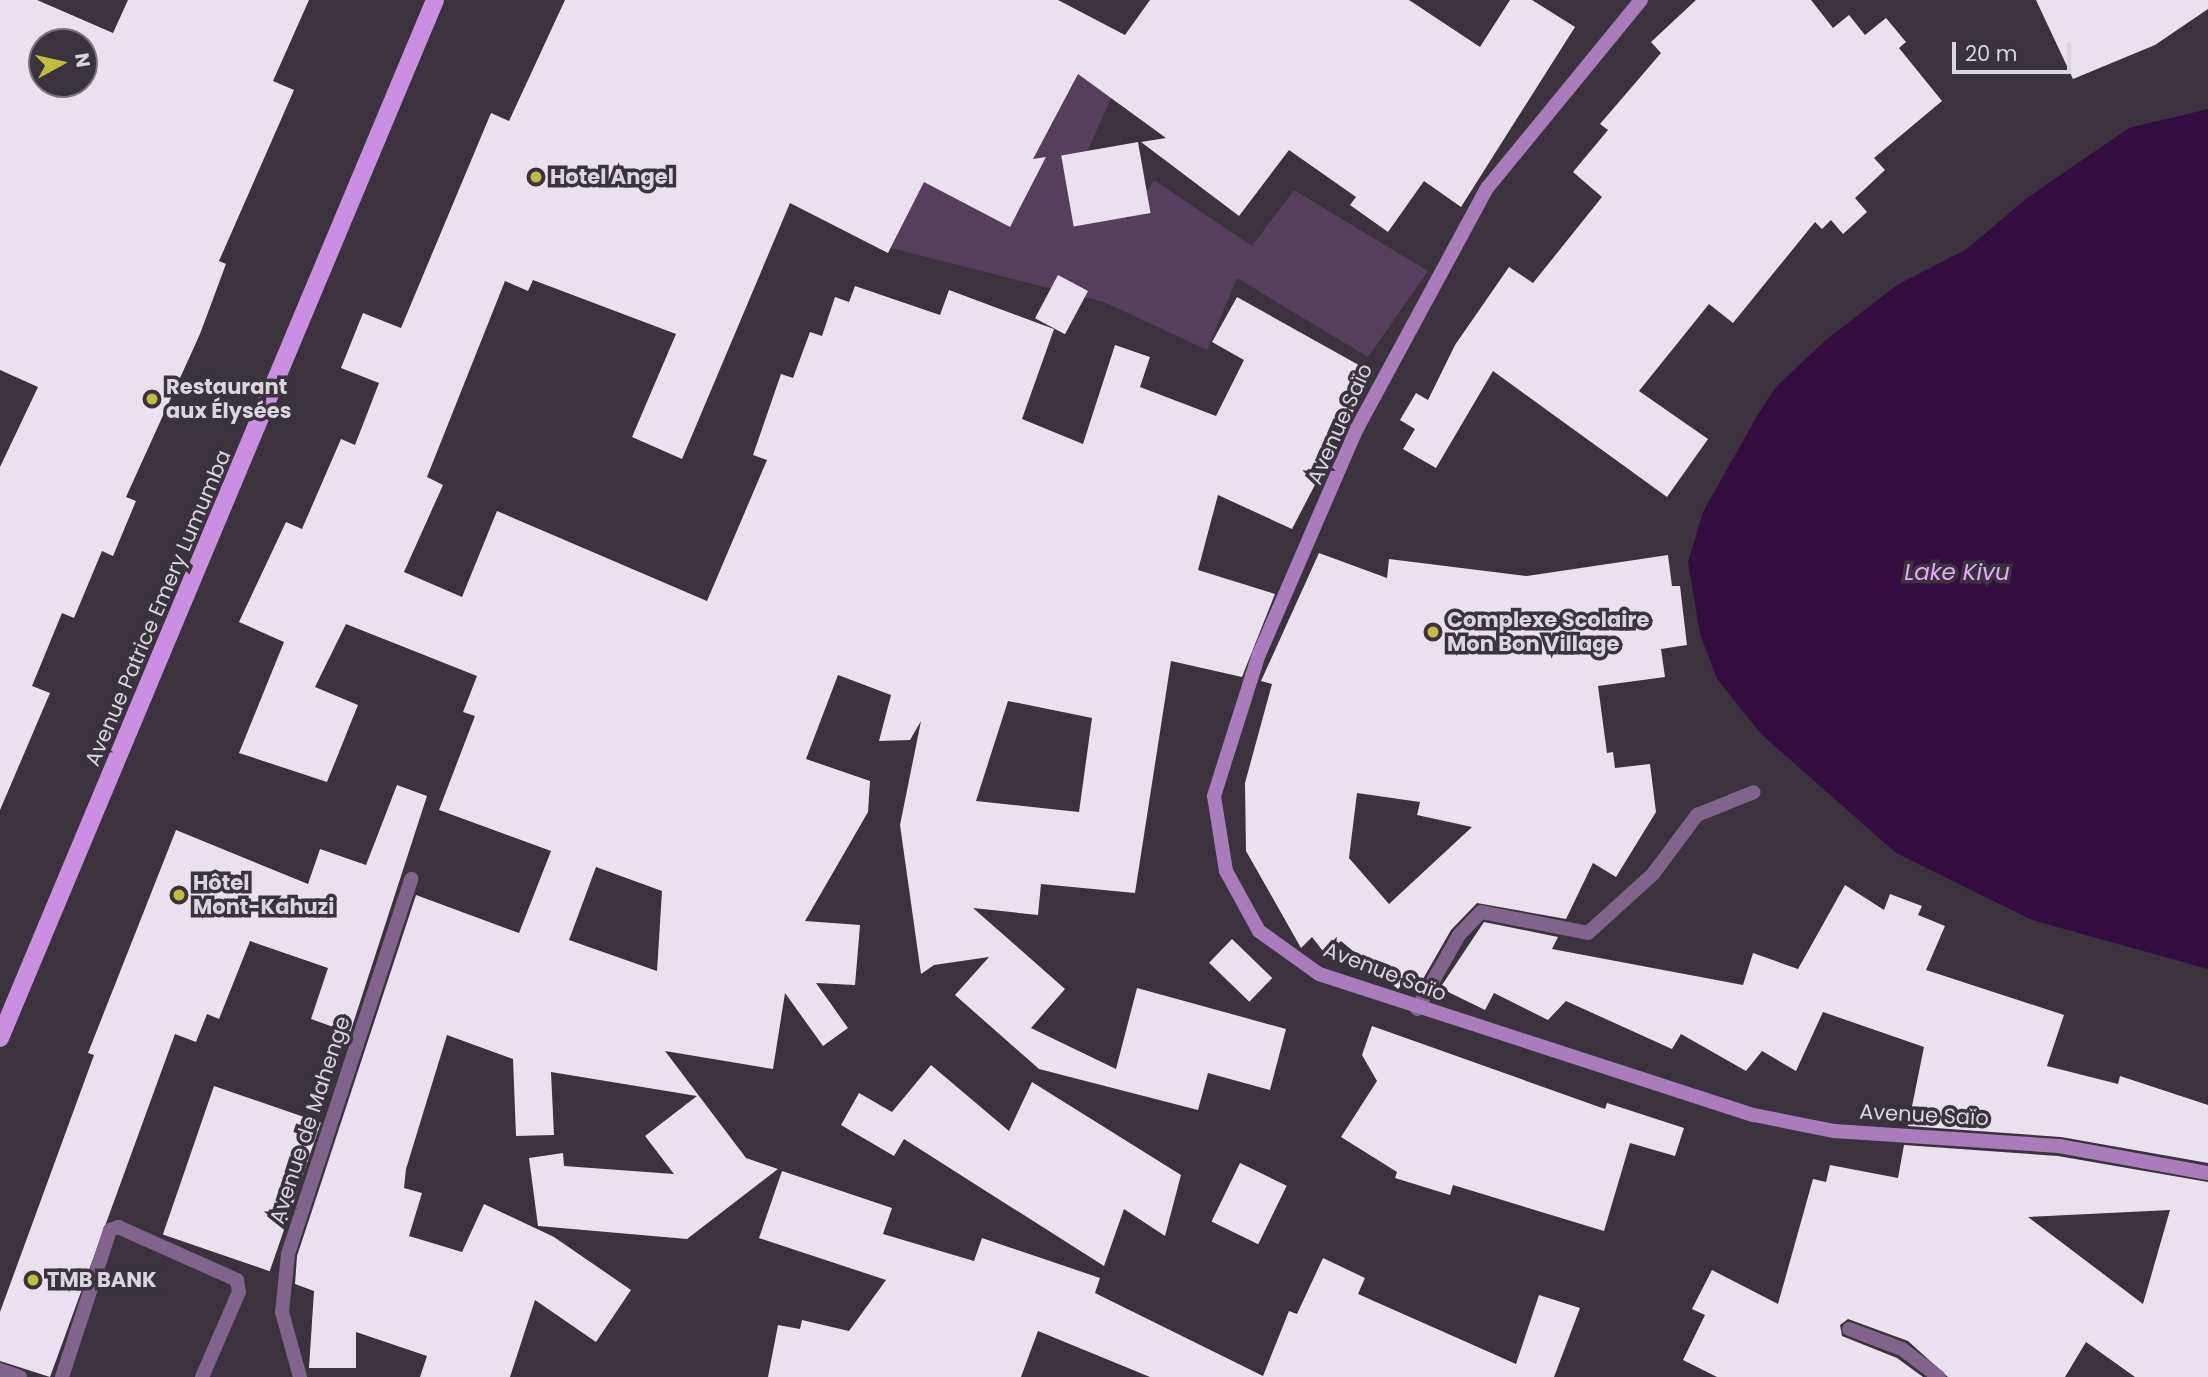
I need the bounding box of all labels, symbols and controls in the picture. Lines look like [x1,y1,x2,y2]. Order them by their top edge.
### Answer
north arrow [28,28,98,98]
scale bar [1956,28,2075,72]
text: 20 m [1965,39,2018,68]
text: N [68,51,97,69]
place label: Hotel Angel [550,164,674,190]
marker: Hotel Angel [528,169,544,185]
street label: Avenue Saïo [1302,360,1378,488]
place label: Restaurant aux Élysées [166,374,291,424]
marker: Restaurant aux Élysées [144,391,160,407]
street label: Avenue Patrice Emery Lumumba [80,446,236,770]
water label: Lake Kivu [1904,558,2010,586]
place label: Complexe Scolaire Mon Bon Village [1447,607,1649,657]
marker: Complexe Scolaire Mon Bon Village [1425,624,1441,640]
place label: Hôtel Mont-Kahuzi [193,870,334,920]
marker: Hôtel Mont-Kahuzi [171,887,187,903]
street label: Avenue Saïo [1320,937,1450,1007]
street label: Avenue de Mahenge [265,1013,355,1227]
street label: Avenue Saïo [1859,1099,1989,1131]
place label: TMB BANK [47,1267,157,1293]
marker: TMB BANK [25,1272,41,1288]

